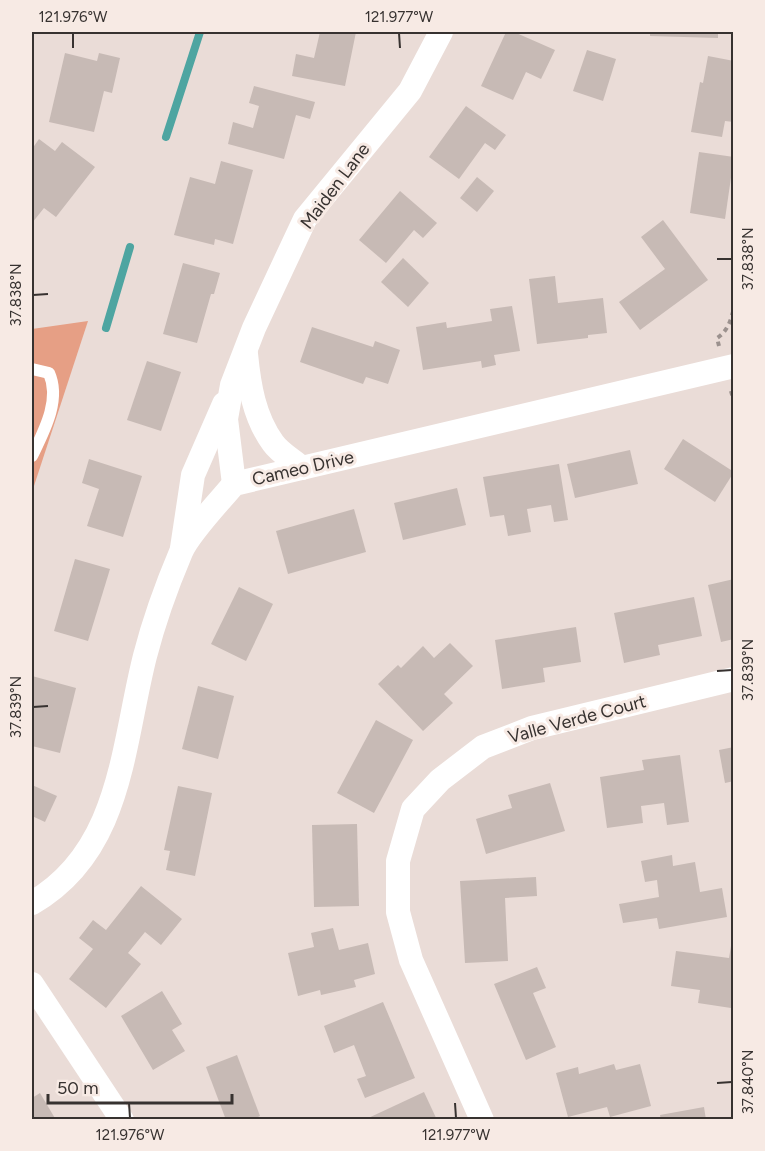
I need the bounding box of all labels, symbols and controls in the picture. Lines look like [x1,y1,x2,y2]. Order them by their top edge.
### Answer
text: 121.976°W [39,8,108,26]
text: 121.977°W [365,8,434,26]
street label: Maiden Lane [296,139,375,233]
text: 37.838°N [739,227,757,291]
text: 37.838°N [7,263,25,327]
street label: Cameo Drive [250,446,356,490]
text: 37.839°N [739,639,757,701]
text: 37.839°N [7,676,25,738]
street label: Valle Verde Court [506,690,649,748]
text: 37.840°N [739,1050,757,1114]
scale bar [48,1067,232,1105]
text: 50 m [57,1077,99,1099]
text: 121.976°W [96,1126,165,1144]
text: 121.977°W [422,1126,491,1144]

